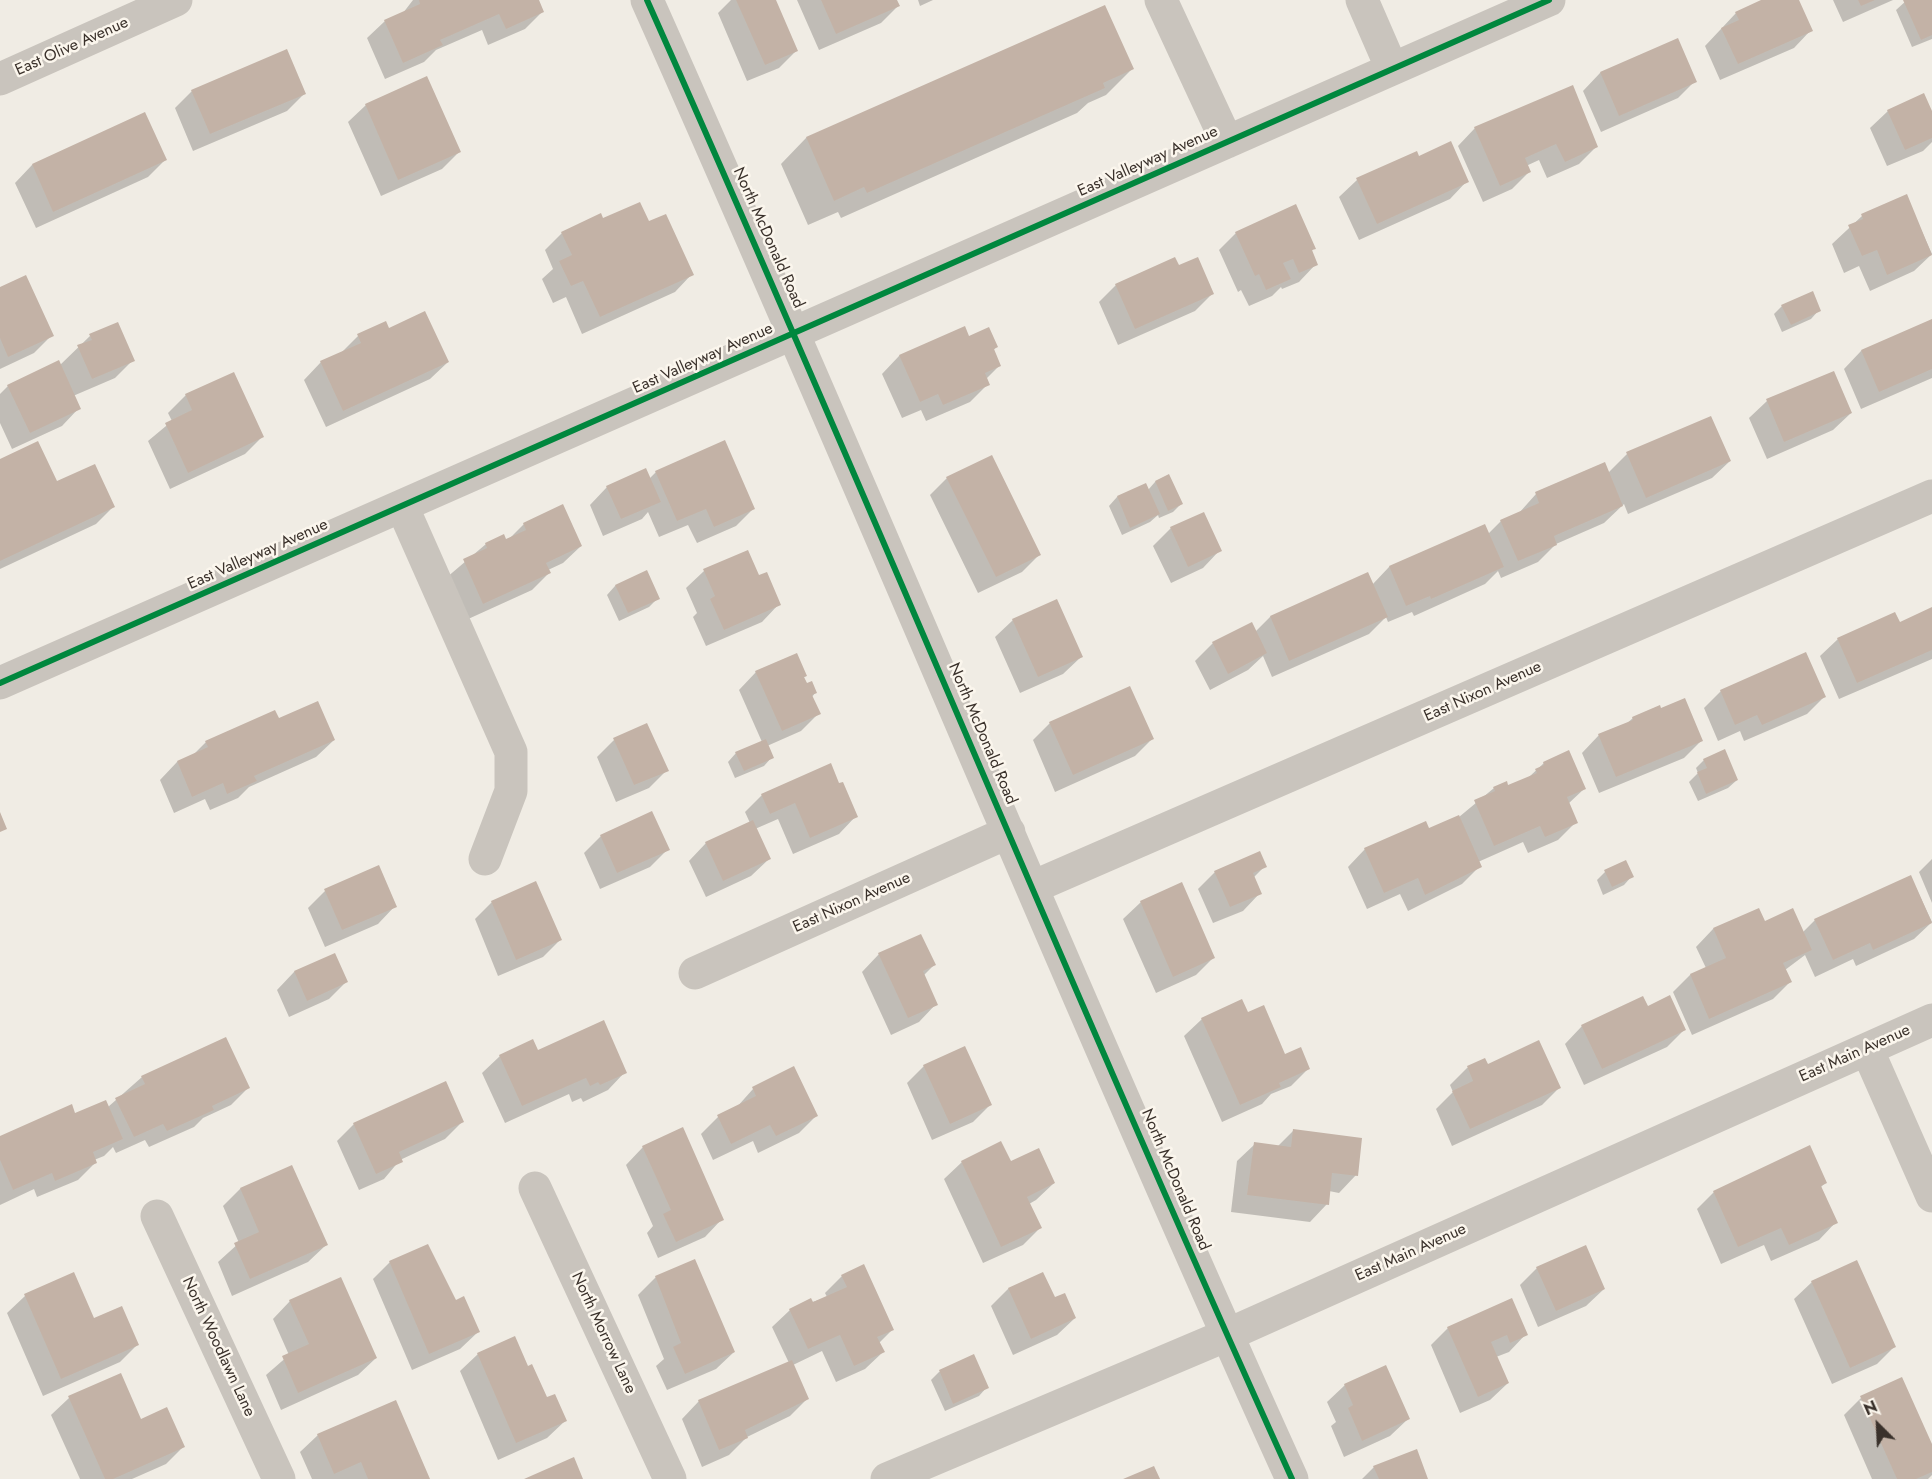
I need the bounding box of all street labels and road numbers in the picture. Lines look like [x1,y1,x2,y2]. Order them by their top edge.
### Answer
street label: East Olive Avenue [12,13,132,81]
street label: East Valleyway Avenue [1075,122,1221,202]
street label: North McDonald Road [728,165,808,311]
street label: East Valleyway Avenue [630,319,776,399]
street label: East Valleyway Avenue [185,515,331,595]
street label: East Nixon Avenue [1421,658,1545,726]
street label: North McDonald Road [943,660,1021,808]
street label: East Nixon Avenue [790,869,914,937]
street label: East Main Avenue [1797,1021,1913,1087]
street label: North McDonald Road [1136,1106,1214,1254]
street label: East Main Avenue [1353,1220,1469,1286]
street label: North Morrow Lane [566,1269,640,1397]
street label: North Woodlawn Lane [177,1274,259,1420]

